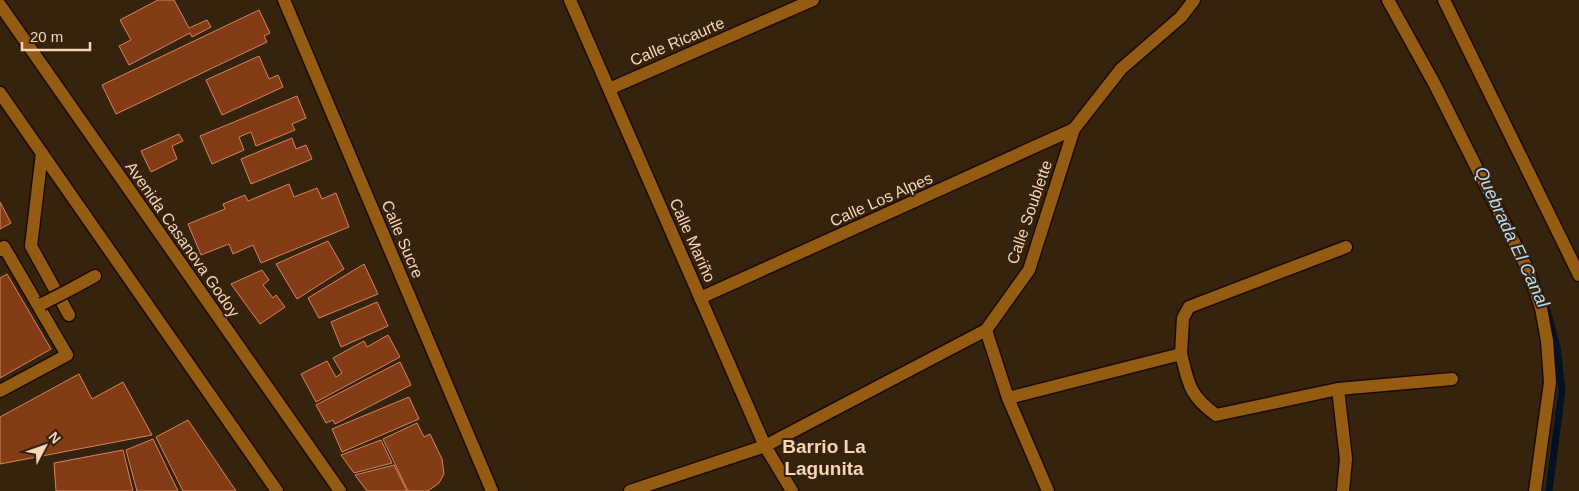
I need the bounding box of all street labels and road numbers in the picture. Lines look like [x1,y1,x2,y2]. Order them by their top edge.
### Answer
street label: Calle Ricaurte [628,14,727,69]
street label: Avenida Casanova Godoy [122,158,243,320]
street label: Calle Soublette [1004,158,1055,266]
street label: Calle Los Alpes [827,169,935,230]
street label: Calle Mariño [667,196,719,285]
street label: Calle Sucre [379,198,427,281]

